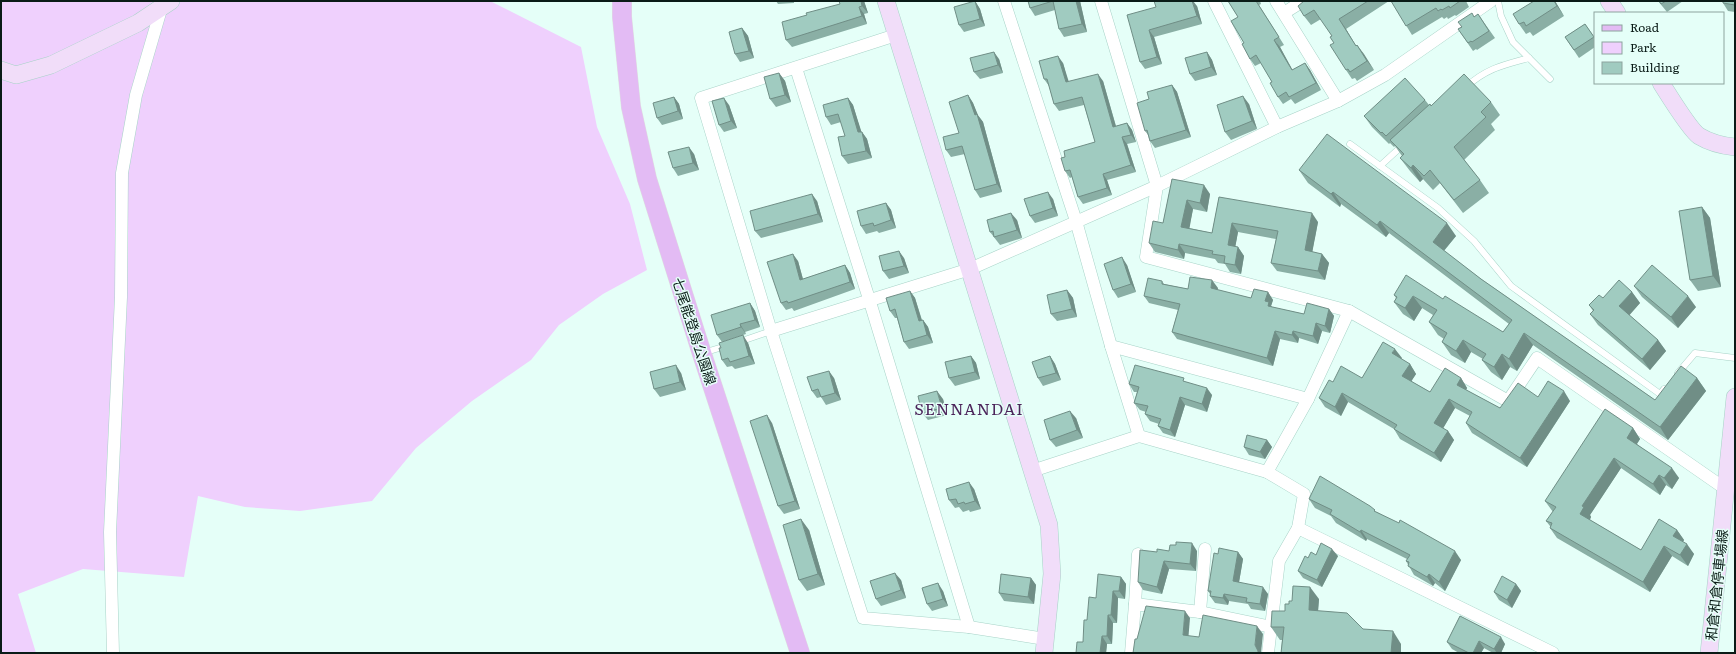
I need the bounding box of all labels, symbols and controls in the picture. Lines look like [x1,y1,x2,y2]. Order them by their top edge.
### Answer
legend [1594,12,1724,84]
text: Road [1630,18,1660,36]
text: Park [1630,38,1657,56]
text: Building [1630,58,1680,76]
street label: 七尾能登島公園線 [668,275,722,387]
district label: SENNANDAI [914,396,1024,420]
street label: 和倉和倉停車場線 [1700,528,1732,642]

